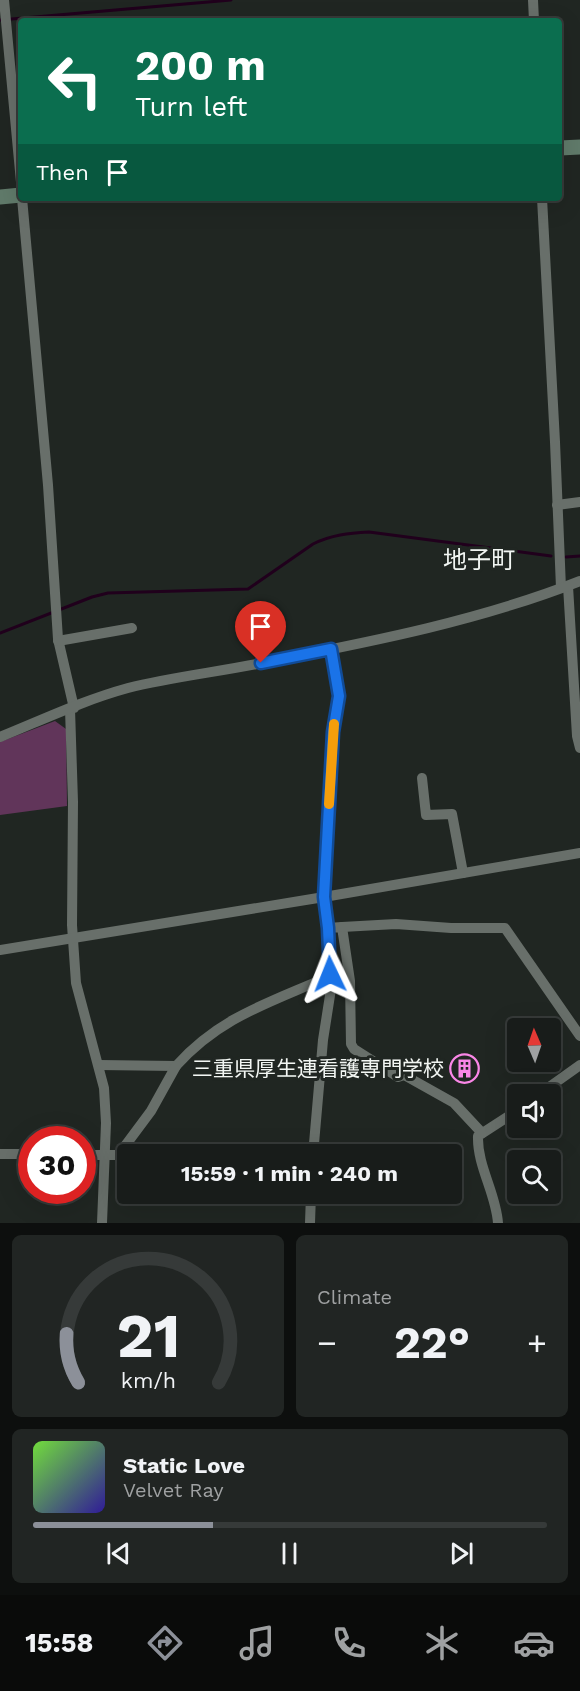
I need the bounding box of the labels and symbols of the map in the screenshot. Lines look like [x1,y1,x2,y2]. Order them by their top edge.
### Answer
district label: 地子町 [443,546,515,574]
pin [235,601,286,663]
position arrow [298,942,362,1006]
north arrow [507,1018,561,1072]
building icon: 三重県厚生連看護専門学校 [449,1053,481,1085]
place label: 三重県厚生連看護専門学校 [192,1056,444,1081]
speed limit sign: 30 [18,1126,96,1204]

